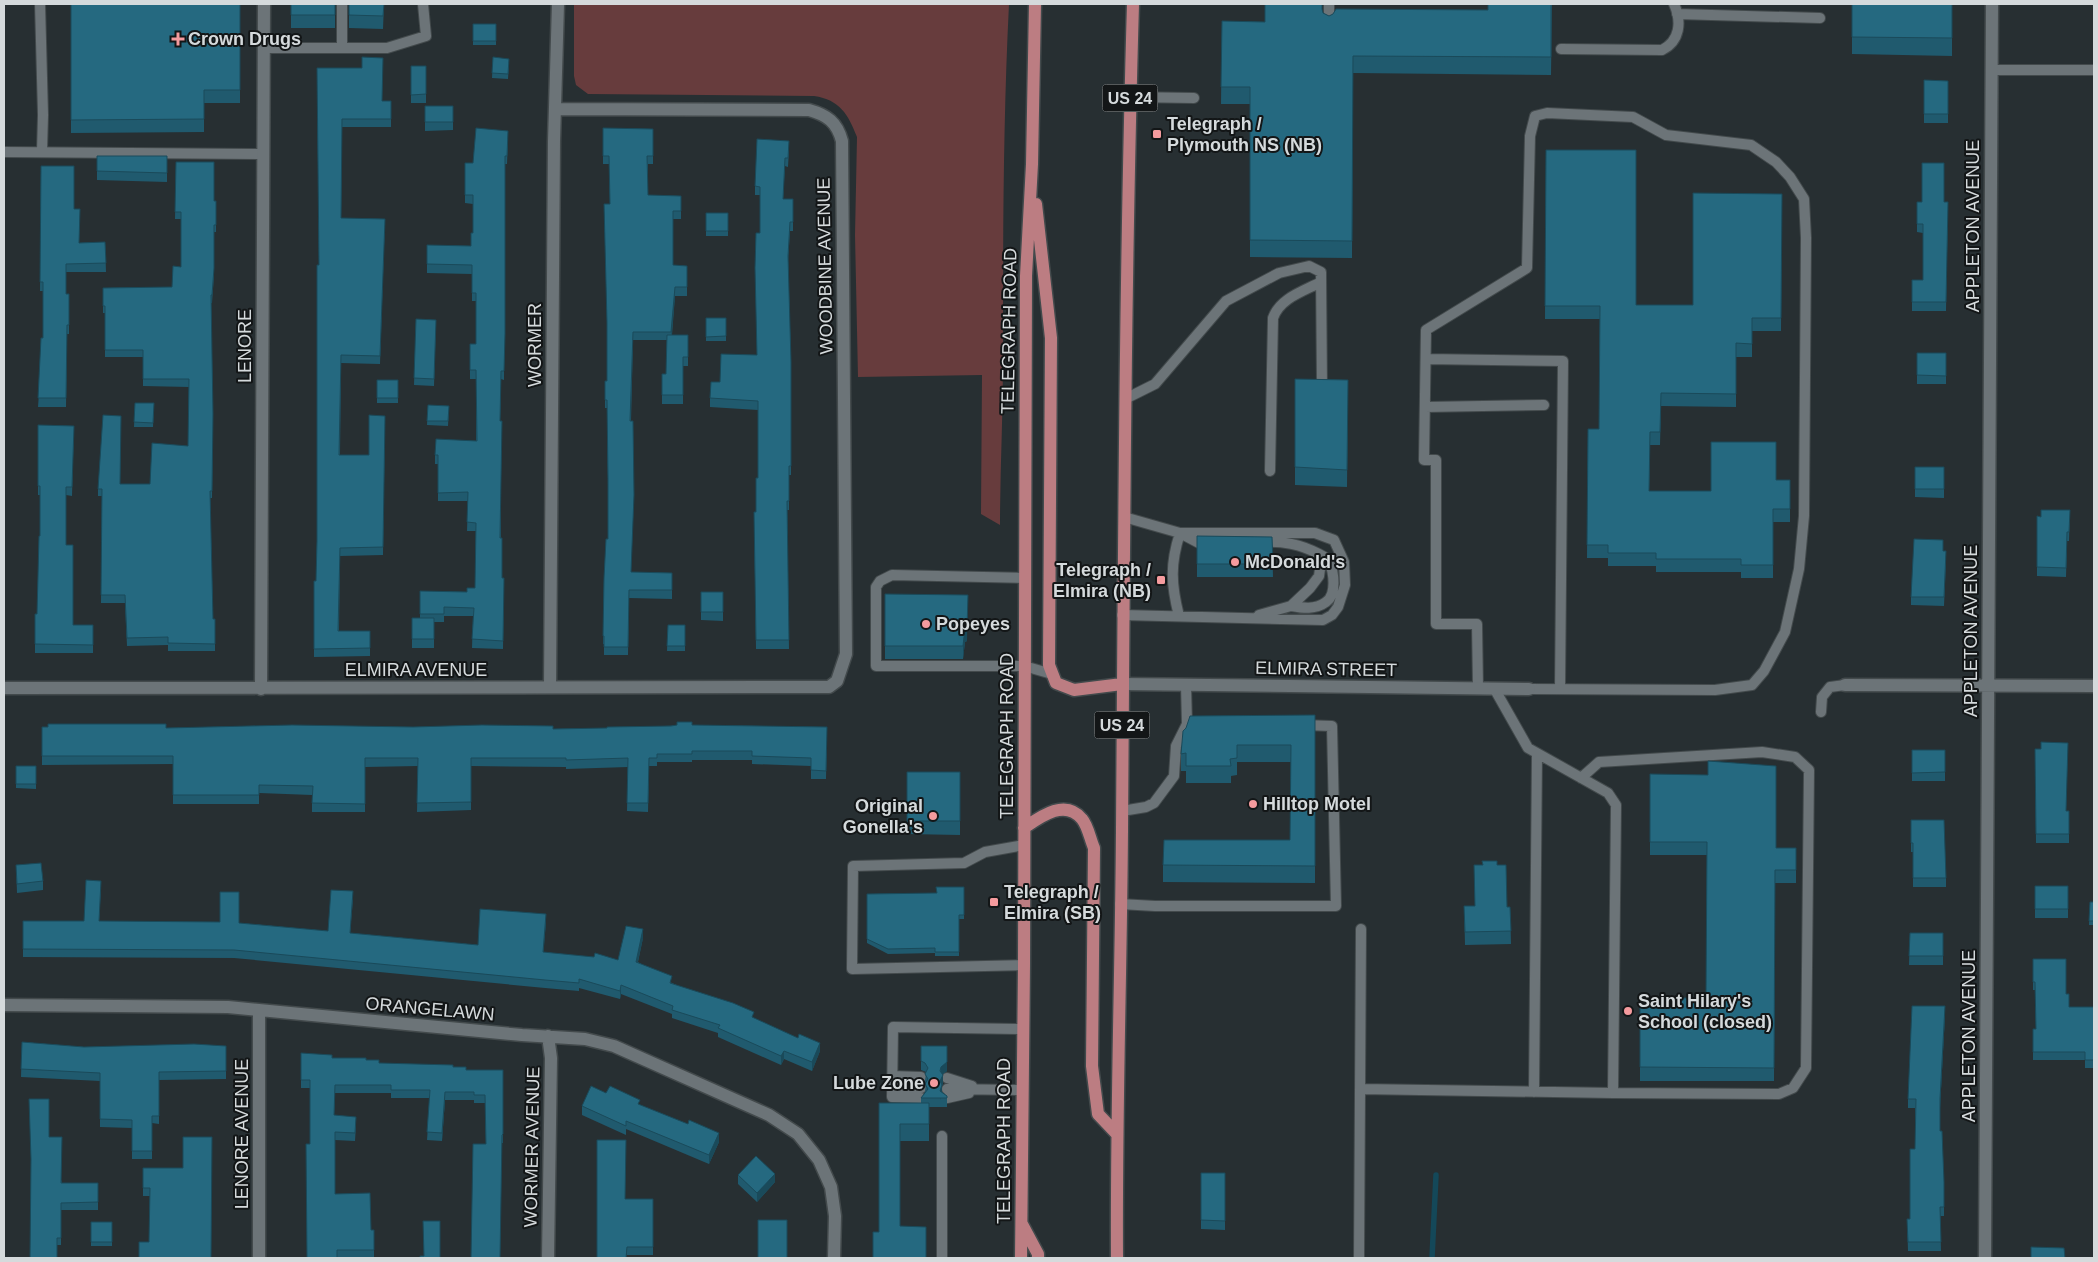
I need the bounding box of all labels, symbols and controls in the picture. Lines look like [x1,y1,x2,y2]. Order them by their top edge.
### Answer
place label: Crown Drugs [188,29,301,49]
marker: Crown Drugs [172,33,184,45]
road number: US 24 [1102,85,1158,112]
place label: Telegraph / Plymouth NS (NB) [1167,114,1322,155]
marker: Telegraph / Plymouth NS (NB) [1151,128,1163,140]
street label: APPLETON AVENUE [1963,140,1983,312]
street label: WOODBINE AVENUE [813,177,837,355]
street label: TELEGRAPH ROAD [998,248,1020,414]
street label: WORMER [525,303,545,387]
street label: LENORE [235,309,255,383]
street label: APPLETON AVENUE [1961,545,1981,717]
place label: McDonald's [1245,552,1345,572]
marker: McDonald's [1229,556,1241,568]
place label: Telegraph / Elmira (NB) [1053,560,1151,601]
marker: Telegraph / Elmira (NB) [1155,574,1167,586]
place label: Popeyes [936,614,1010,634]
marker: Popeyes [920,618,932,630]
street label: TELEGRAPH ROAD [997,653,1017,819]
street label: ELMIRA STREET [1255,658,1397,680]
street label: ELMIRA AVENUE [345,660,487,680]
road number: US 24 [1094,712,1150,738]
place label: Hilltop Motel [1263,794,1371,814]
place label: Original Gonella's [843,796,923,837]
marker: Hilltop Motel [1247,798,1259,810]
marker: Original Gonella's [927,810,939,822]
place label: Telegraph / Elmira (SB) [1004,882,1101,923]
marker: Telegraph / Elmira (SB) [988,896,1000,908]
street label: APPLETON AVENUE [1959,950,1979,1122]
place label: Saint Hilary's School (closed) [1638,991,1772,1032]
street label: ORANGELAWN [365,993,495,1025]
marker: Saint Hilary's School (closed) [1622,1005,1634,1017]
street label: TELEGRAPH ROAD [994,1058,1014,1224]
street label: LENORE AVENUE [232,1059,252,1209]
street label: WORMER AVENUE [521,1066,543,1228]
place label: Lube Zone [833,1073,924,1093]
marker: Lube Zone [928,1077,940,1089]

